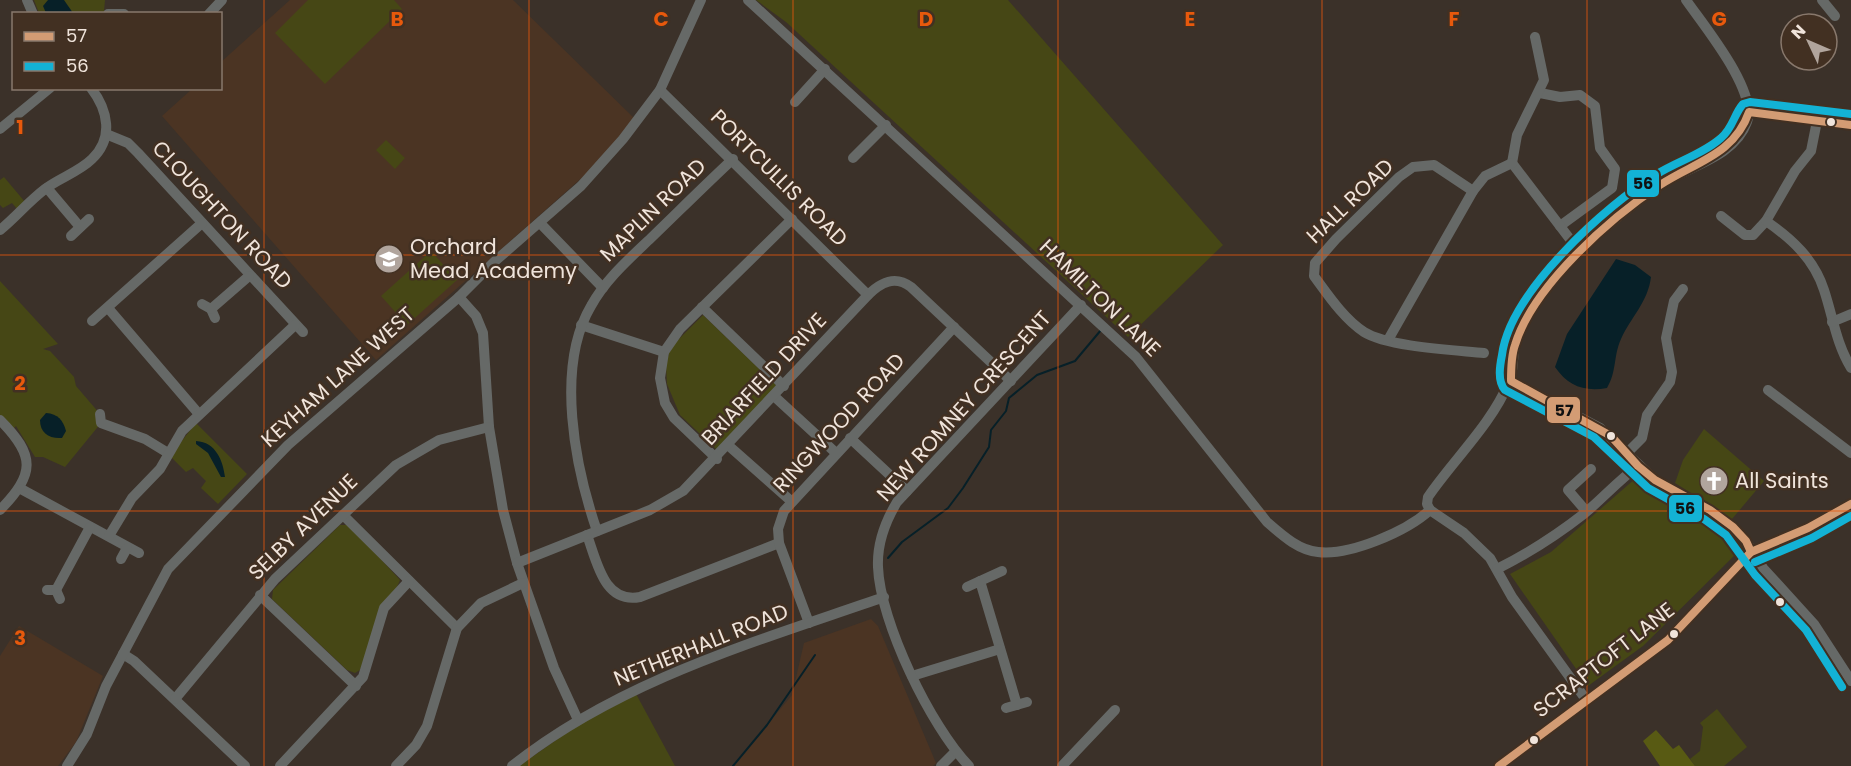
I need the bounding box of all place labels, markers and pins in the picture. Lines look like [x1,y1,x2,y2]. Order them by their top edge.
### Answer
unlabelled marker [1825,116,1837,128]
place label: Orchard Mead Academy [410,232,577,285]
school or university icon: Orchard Mead Academy [373,243,405,275]
unlabelled marker [1605,430,1617,442]
church icon: All Saints [1698,465,1730,497]
place label: All Saints [1735,466,1829,495]
unlabelled marker [1774,596,1786,608]
unlabelled marker [1668,628,1680,640]
unlabelled marker [1528,734,1540,746]

